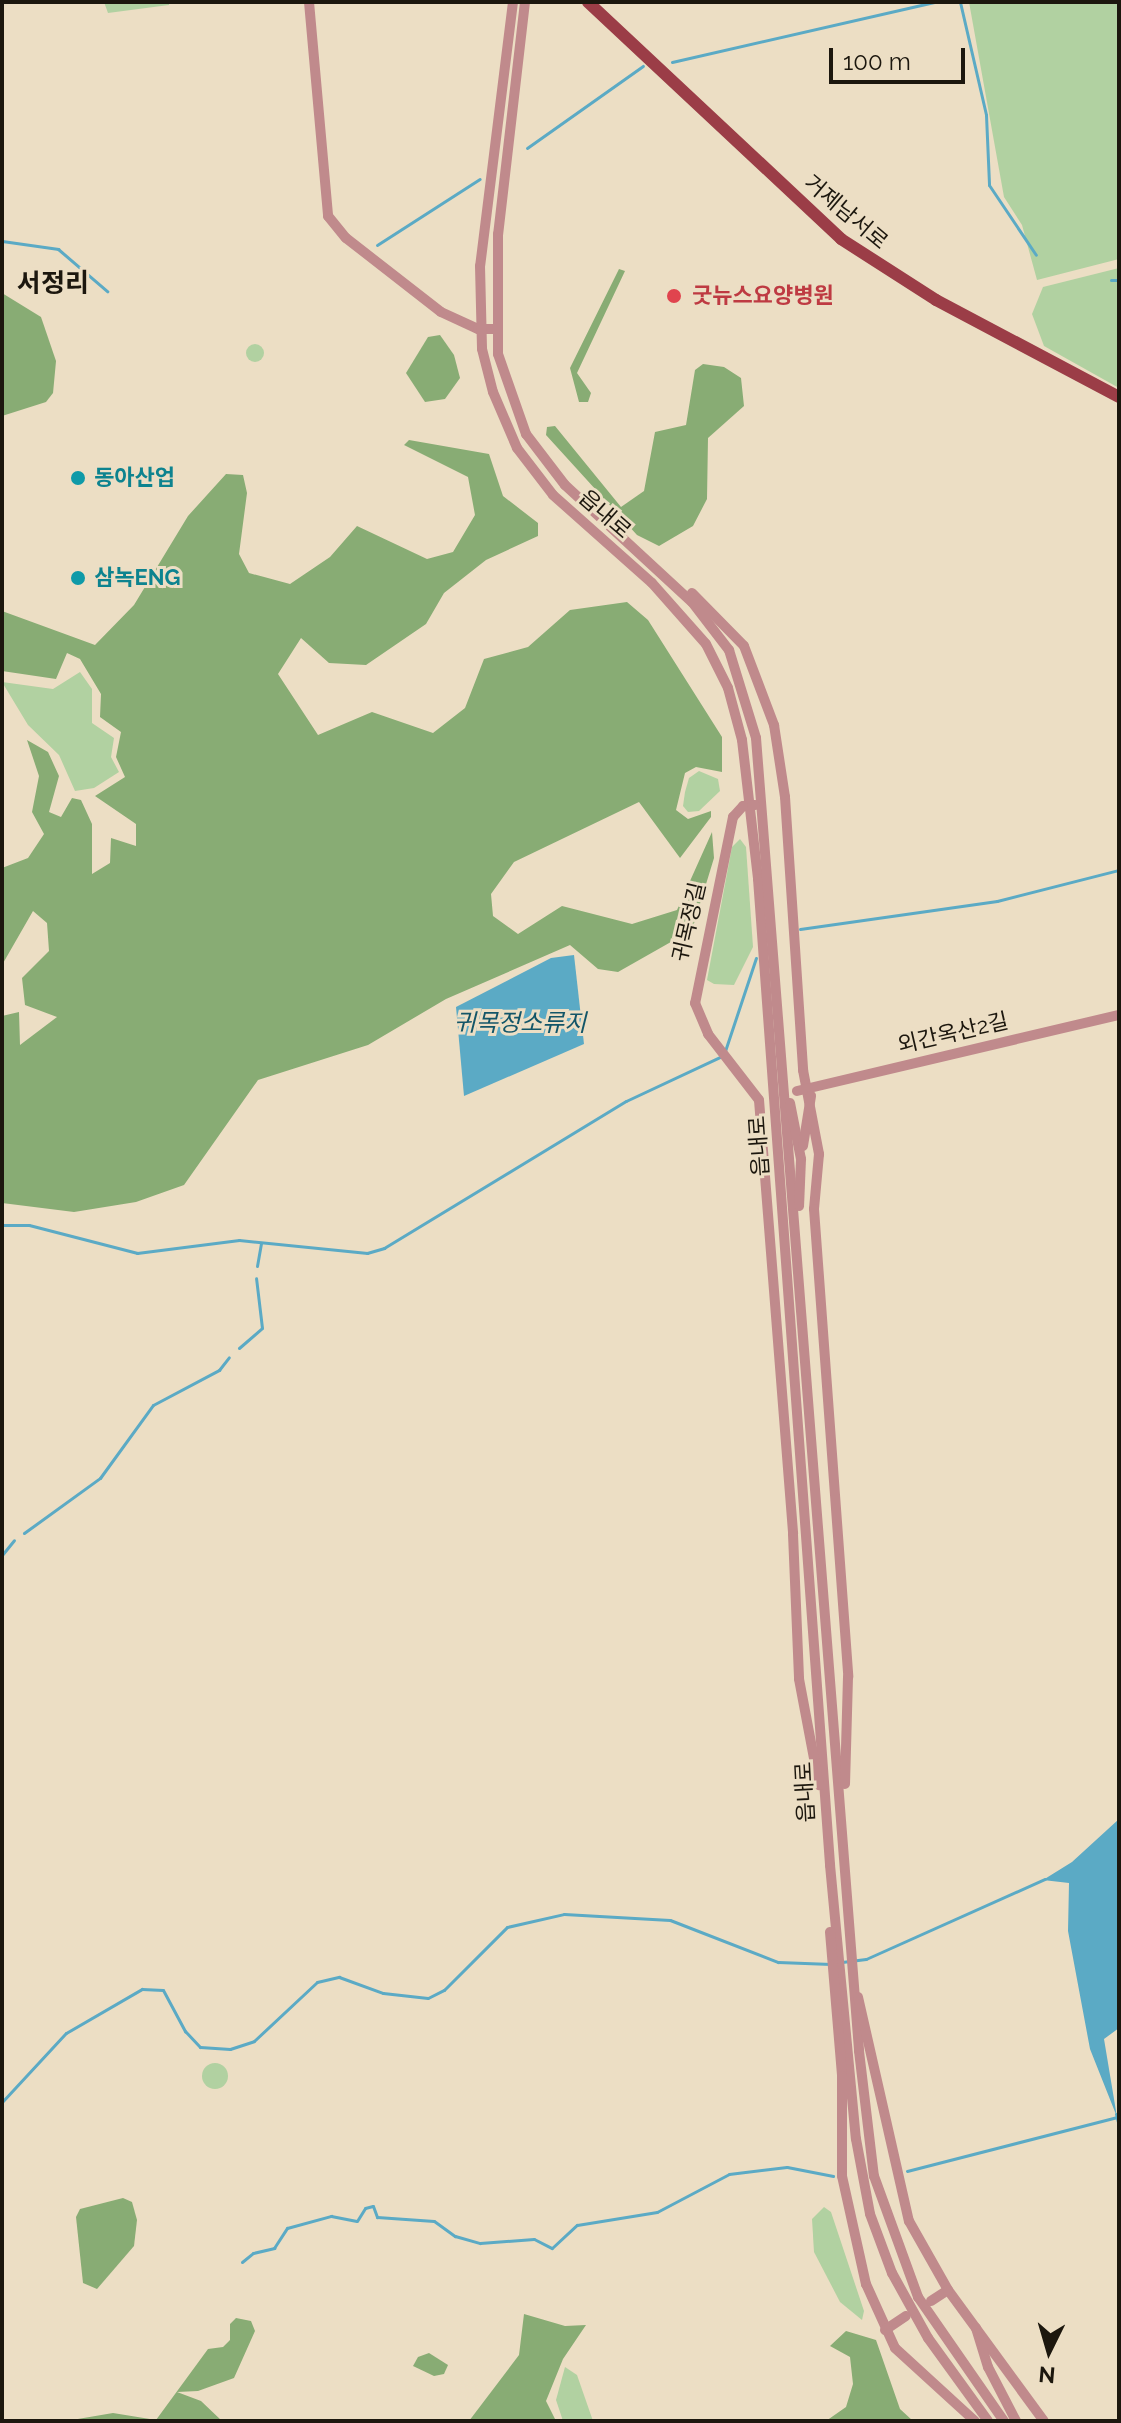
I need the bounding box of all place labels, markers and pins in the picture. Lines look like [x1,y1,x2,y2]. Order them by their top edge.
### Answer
place label: 굿뉴스요양병원 [692,283,834,309]
marker: 굿뉴스요양병원 [663,285,685,307]
place label: 동아산업 [94,465,175,491]
marker: 동아산업 [69,469,87,487]
place label: 삼녹ENG [94,565,180,591]
marker: 삼녹ENG [69,569,87,587]

